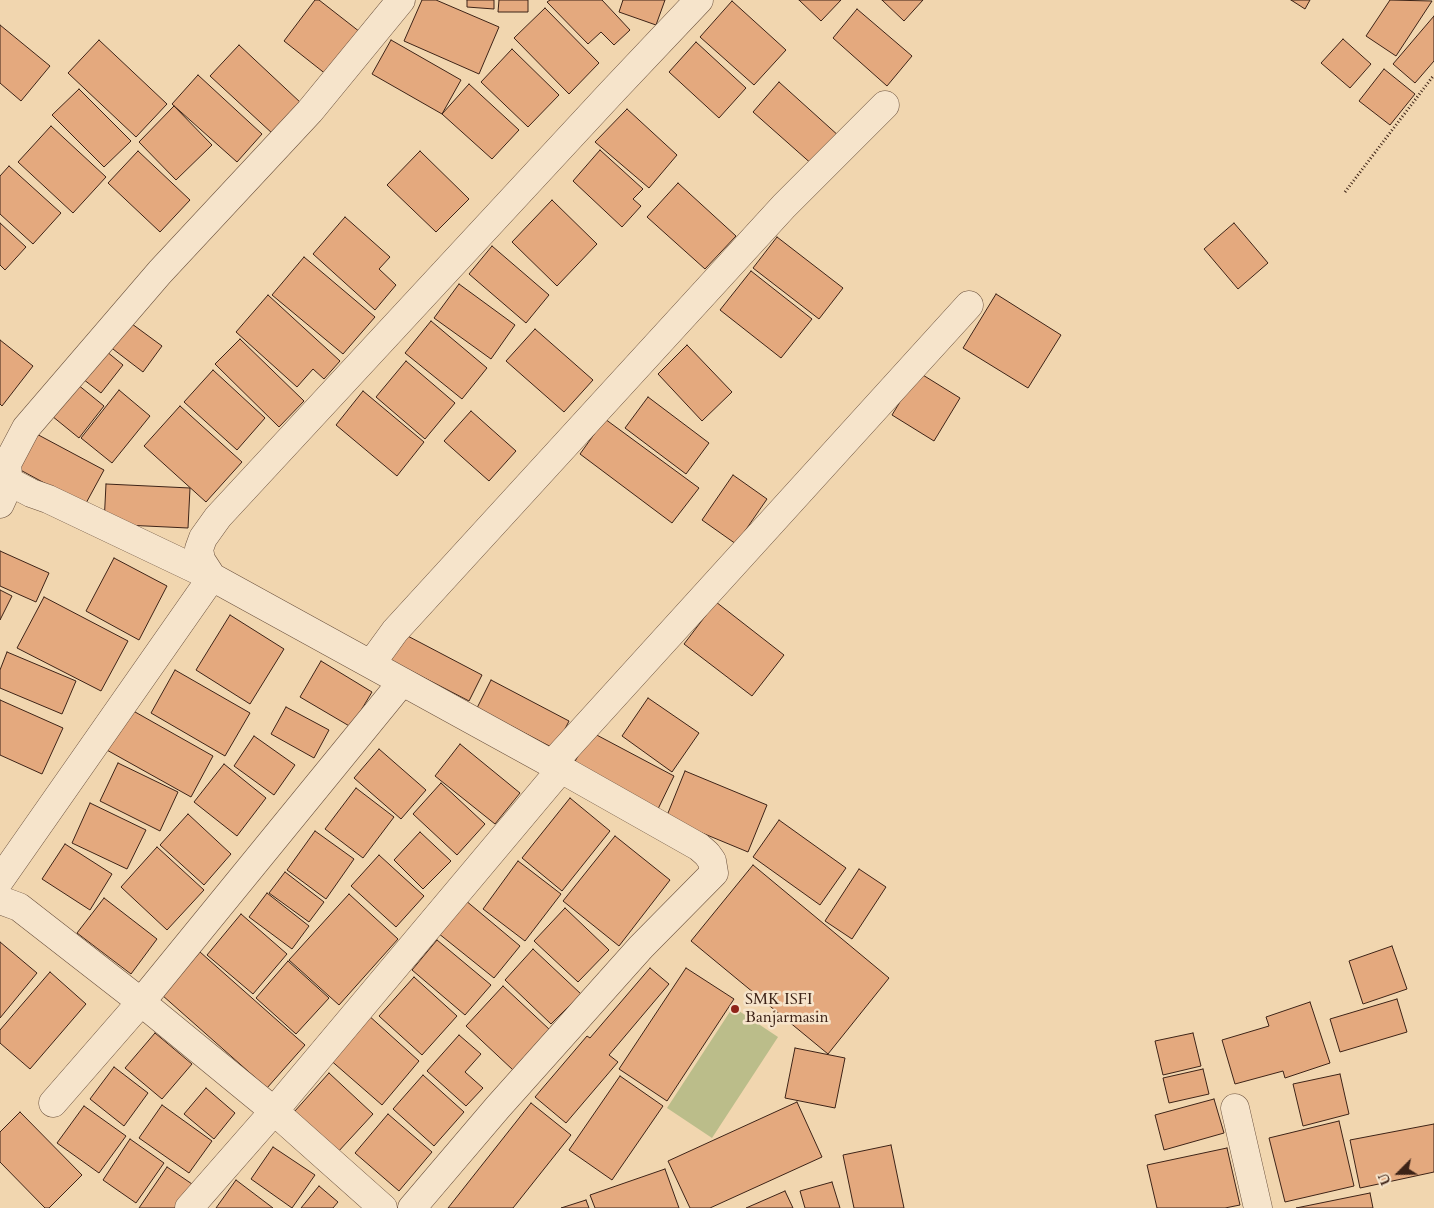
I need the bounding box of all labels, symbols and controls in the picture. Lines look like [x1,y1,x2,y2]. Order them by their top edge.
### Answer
place label: SMK ISFI Banjarmasin [745,990,829,1028]
marker: SMK ISFI Banjarmasin [729,1003,741,1015]
north arrow [1374,1148,1424,1198]
text: U [1374,1170,1396,1188]

